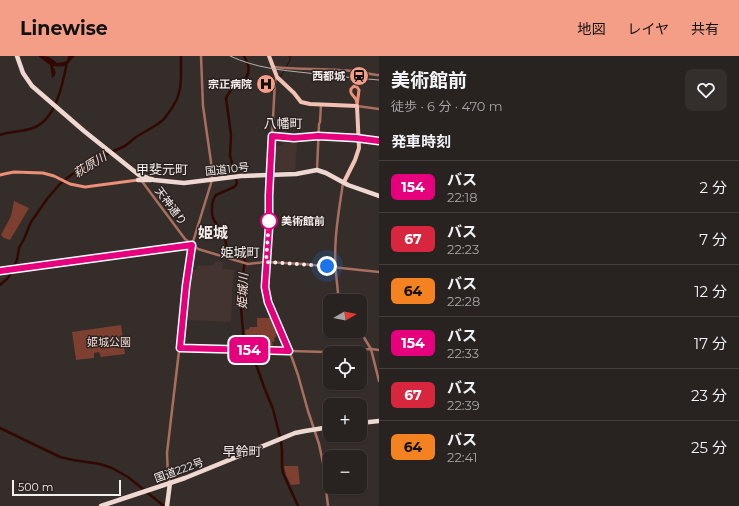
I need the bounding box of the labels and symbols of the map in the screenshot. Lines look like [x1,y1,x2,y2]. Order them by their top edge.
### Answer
station icon: 西都城 [348,65,370,87]
place label: 西都城 [312,69,346,83]
hospital icon: 宗正病院 [255,73,277,95]
place label: 宗正病院 [208,77,252,91]
district label: 八幡町 [263,115,303,131]
water label: 萩原川 [70,148,111,180]
street label: 国道10号 [204,160,250,178]
district label: 甲斐元町 [136,161,188,177]
street label: 天神通り [152,184,190,228]
marker: 美術館前 [260,212,278,230]
place label: 美術館前 [281,214,325,228]
district label: 姫城 [198,223,228,242]
district label: 姫城町 [220,244,260,260]
your location [317,256,337,276]
water label: 姫城川 [234,271,251,309]
north arrow [323,294,367,338]
park label: 姫城公園 [87,335,131,349]
line badge: 154 [226,337,272,363]
district label: 早鈴町 [222,443,262,459]
street label: 国道222号 [152,455,206,485]
scale bar [12,478,121,497]

